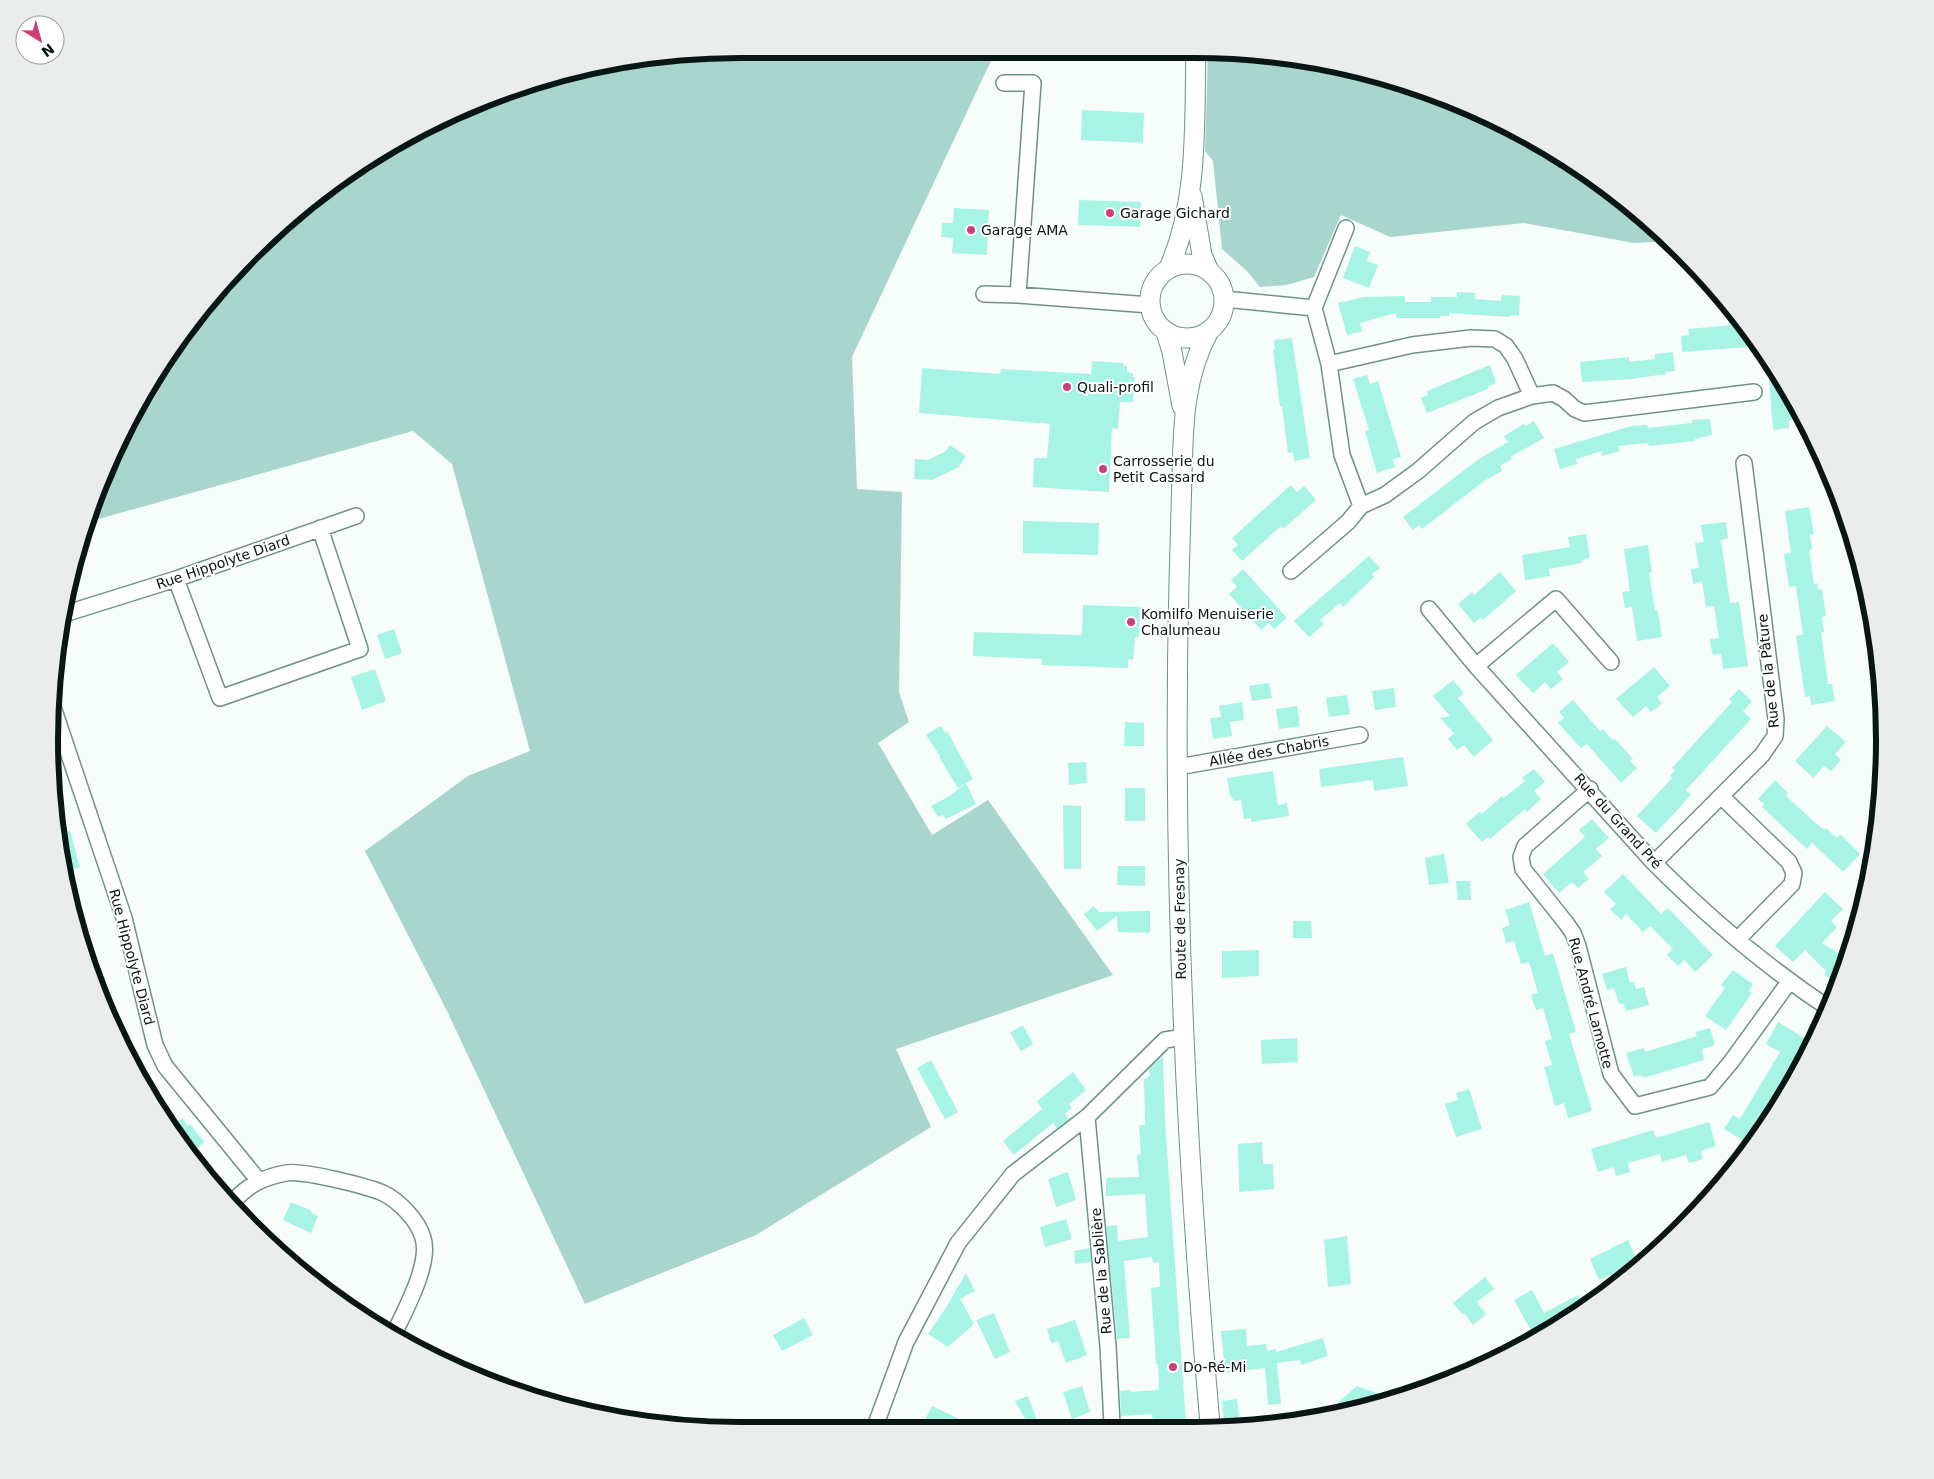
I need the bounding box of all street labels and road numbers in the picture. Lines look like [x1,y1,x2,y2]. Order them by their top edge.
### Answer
street label: Rue Hippolyte Diard [154,532,292,592]
street label: Rue de la Pâture [1754,613,1782,729]
street label: Allée des Chabris [1208,733,1330,769]
street label: Rue du Grand Pré [1571,770,1665,872]
street label: Route de Fresnay [1171,858,1189,980]
street label: Rue Hippolyte Diard [106,887,158,1027]
street label: Rue André Lamotte [1566,936,1616,1070]
street label: Rue de la Sablière [1088,1207,1114,1335]

